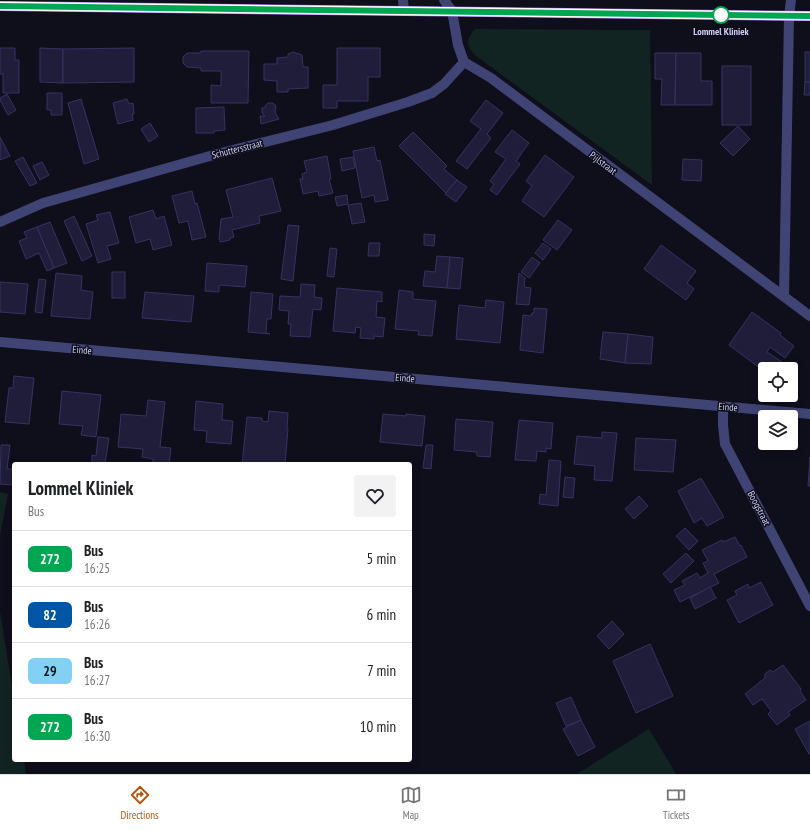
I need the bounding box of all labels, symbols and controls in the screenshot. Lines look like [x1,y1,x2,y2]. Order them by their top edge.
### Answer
marker: Lommel Kliniek [712,6,730,24]
place label: Lommel Kliniek [693,25,750,38]
street label: Schuttersstraat [210,136,264,162]
street label: Pijlstraat [587,149,619,178]
street label: Einde [72,343,92,357]
map controls [758,362,798,450]
button: locate [758,362,798,402]
street label: Einde [395,371,415,385]
street label: Einde [718,400,738,414]
button: layers [758,410,798,450]
button: heart [354,475,396,517]
text: Lommel Kliniek [28,476,133,500]
street label: Boogstraat [745,488,774,528]
text: Bus [28,503,44,520]
text: Bus [84,541,103,560]
text: 5 min [366,549,396,568]
text: 272 [40,550,60,568]
text: 16:25 [84,560,110,577]
text: Bus [84,597,103,616]
text: 6 min [366,605,396,624]
text: 82 [43,606,57,624]
text: 16:26 [84,616,110,633]
text: Bus [84,653,103,672]
text: 7 min [367,661,396,680]
text: 29 [43,662,57,680]
text: 16:27 [84,672,110,689]
text: Bus [84,709,103,728]
text: 10 min [360,717,396,736]
text: 272 [40,718,60,736]
text: 16:30 [84,728,110,745]
tab: Directions [121,784,159,822]
tab: Map [400,784,422,822]
tab: Tickets [663,784,689,822]

